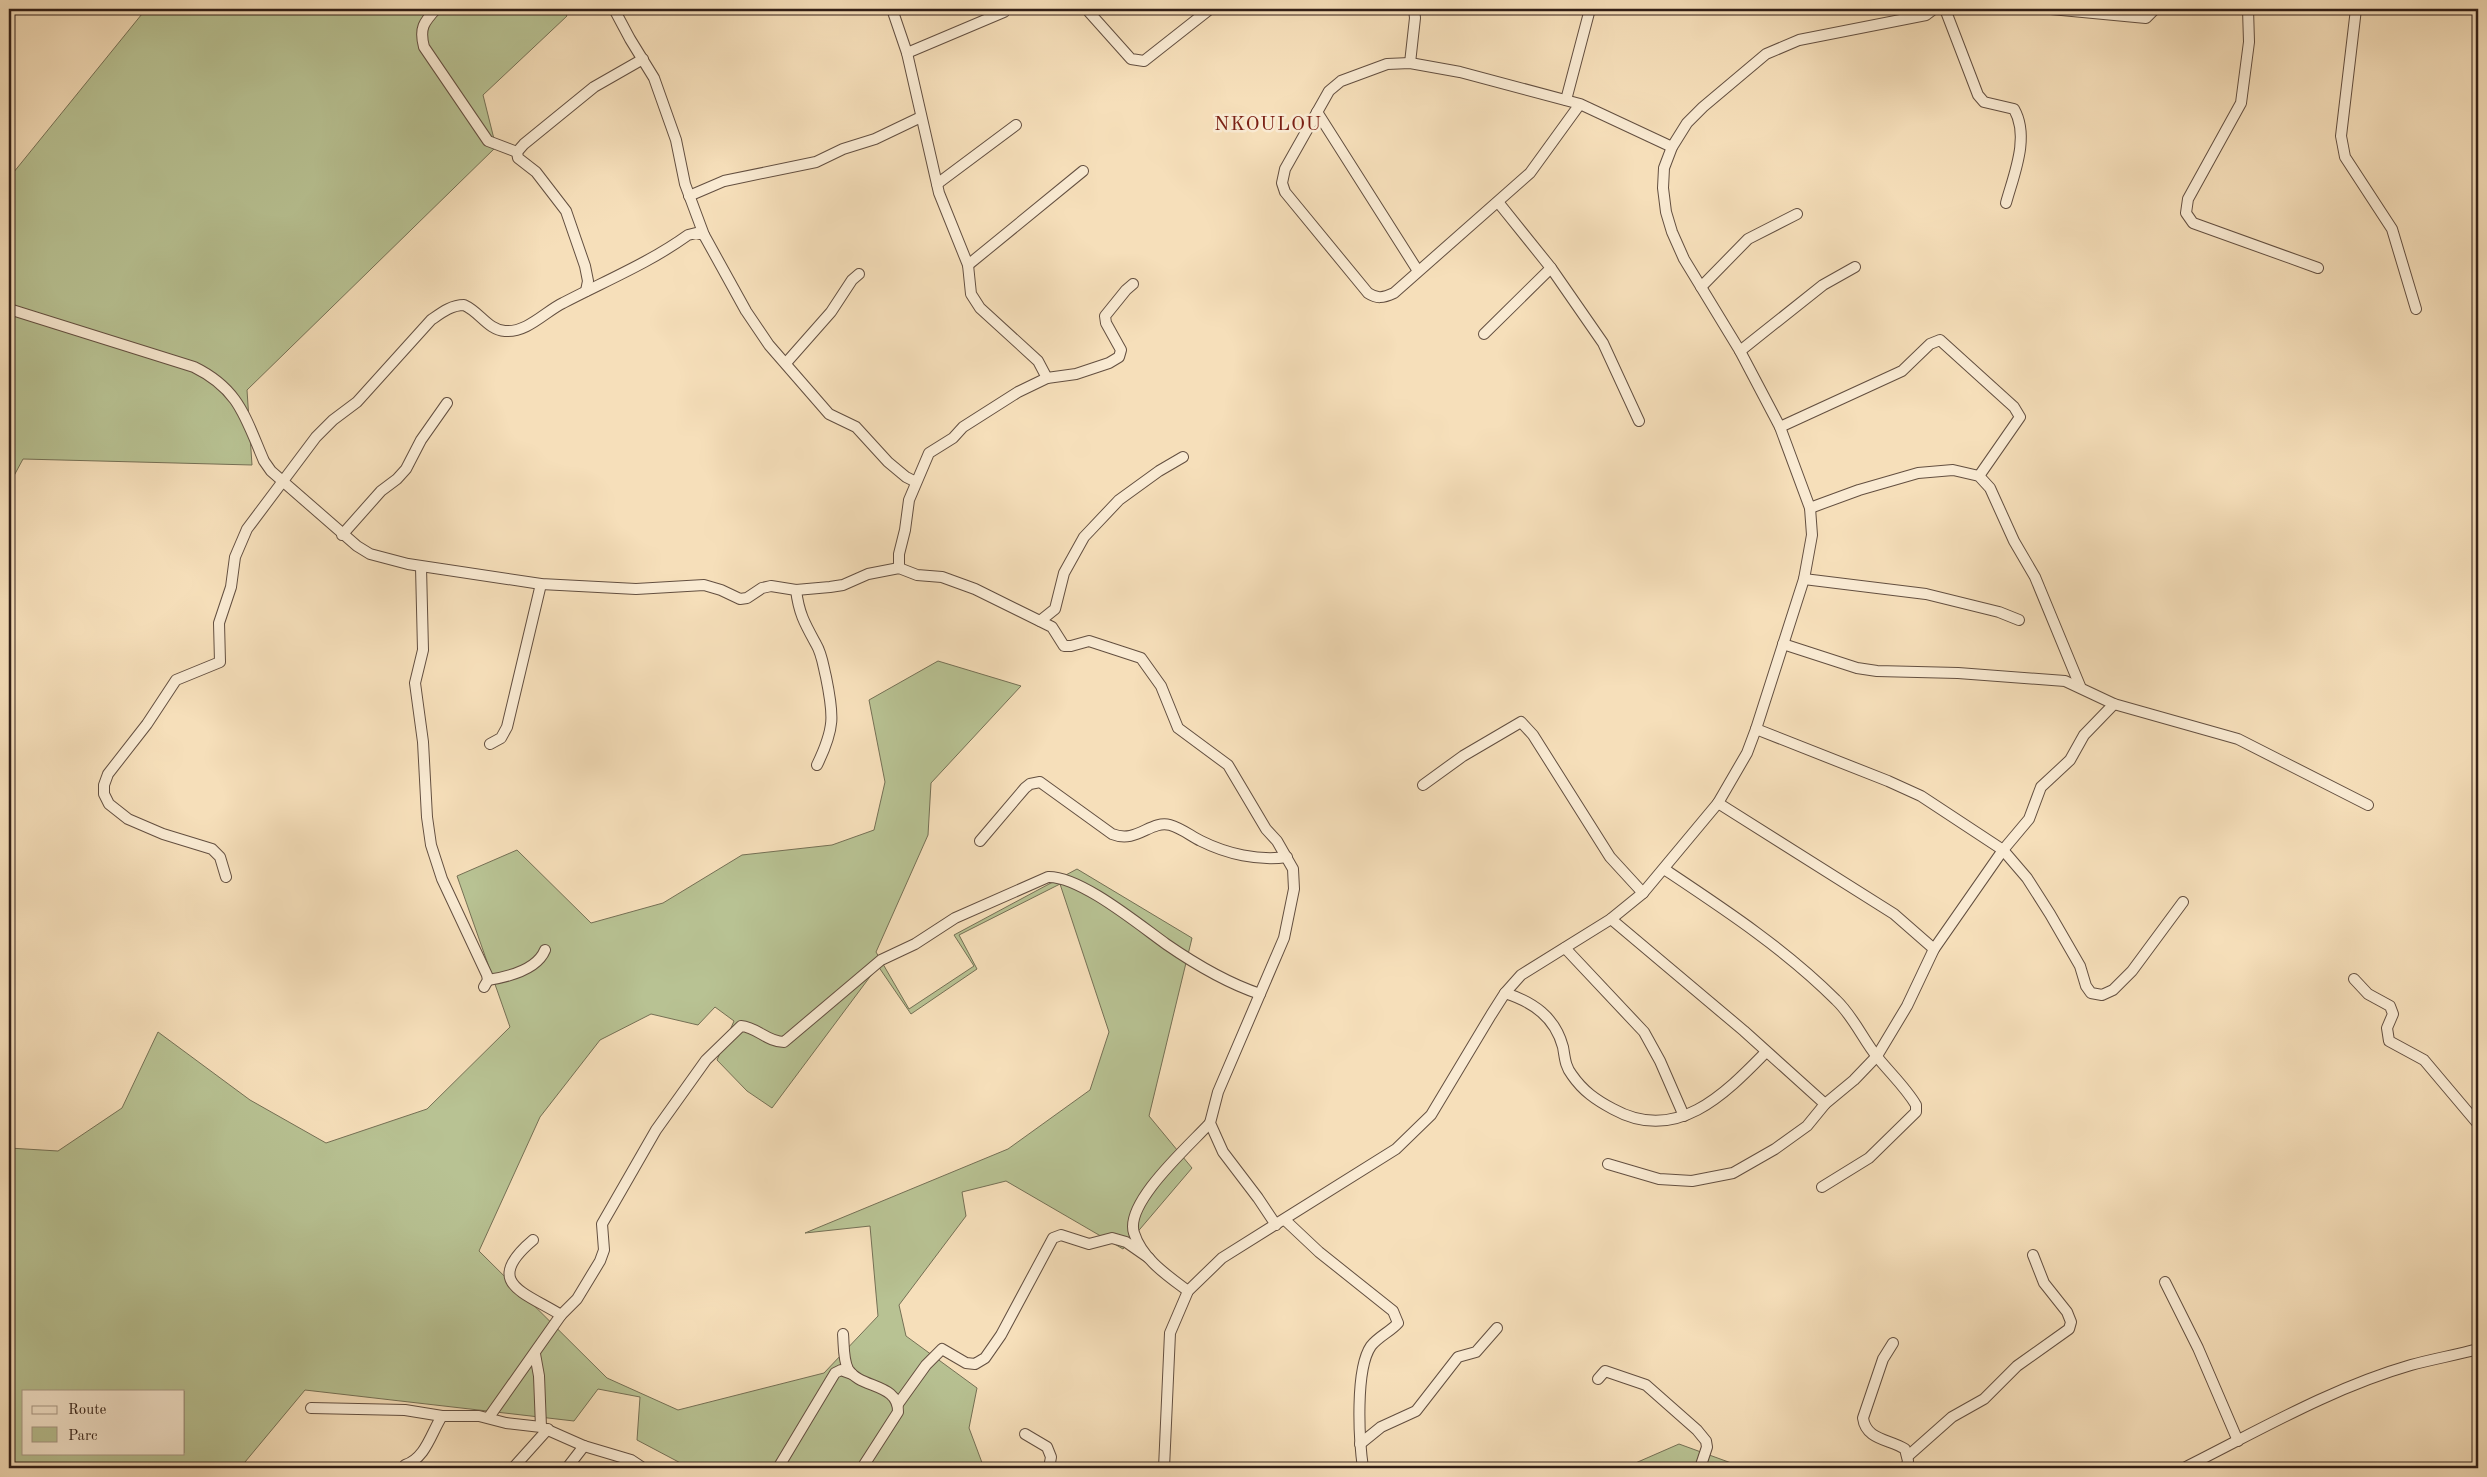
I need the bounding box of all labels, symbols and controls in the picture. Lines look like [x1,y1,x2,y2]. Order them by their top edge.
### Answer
district label: NKOULOU [1214,115,1322,135]
legend [22,1390,185,1454]
text: Route [68,1403,106,1418]
text: Parc [68,1429,98,1444]

